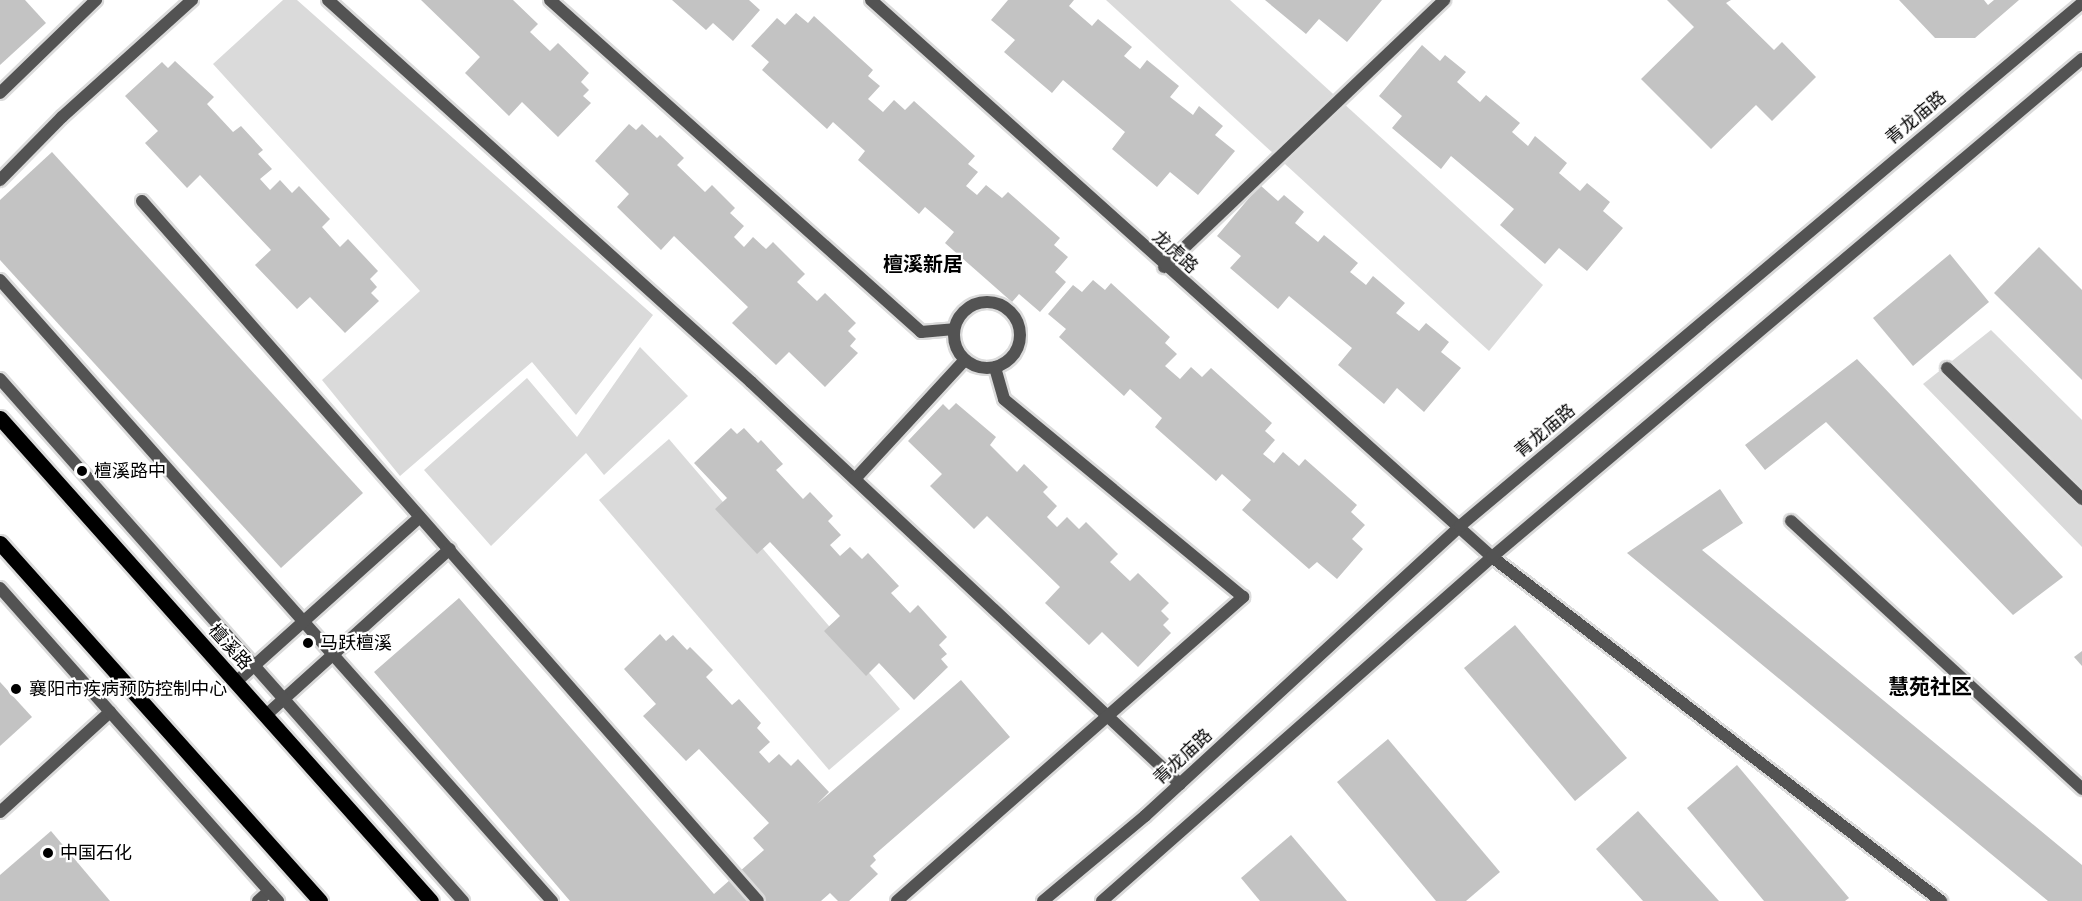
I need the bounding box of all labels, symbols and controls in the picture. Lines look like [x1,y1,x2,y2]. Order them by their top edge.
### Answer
street label: 青龙庙路 [1881,87,1951,149]
street label: 龙虎路 [1148,226,1202,278]
district label: 檀溪新居 [883,252,963,276]
street label: 青龙庙路 [1510,400,1580,462]
place label: 檀溪路中 [94,460,166,482]
marker: 檀溪路中 [75,464,89,478]
street label: 檀溪路 [204,620,256,674]
place label: 马跃檀溪 [320,632,392,654]
marker: 马跃檀溪 [301,636,315,650]
district label: 慧苑社区 [1888,674,1972,700]
place label: 襄阳市疾病预防控制中心 [29,678,227,700]
marker: 襄阳市疾病预防控制中心 [7,680,25,698]
street label: 青龙庙路 [1149,725,1217,789]
place label: 中国石化 [60,842,132,864]
marker: 中国石化 [41,846,55,860]

